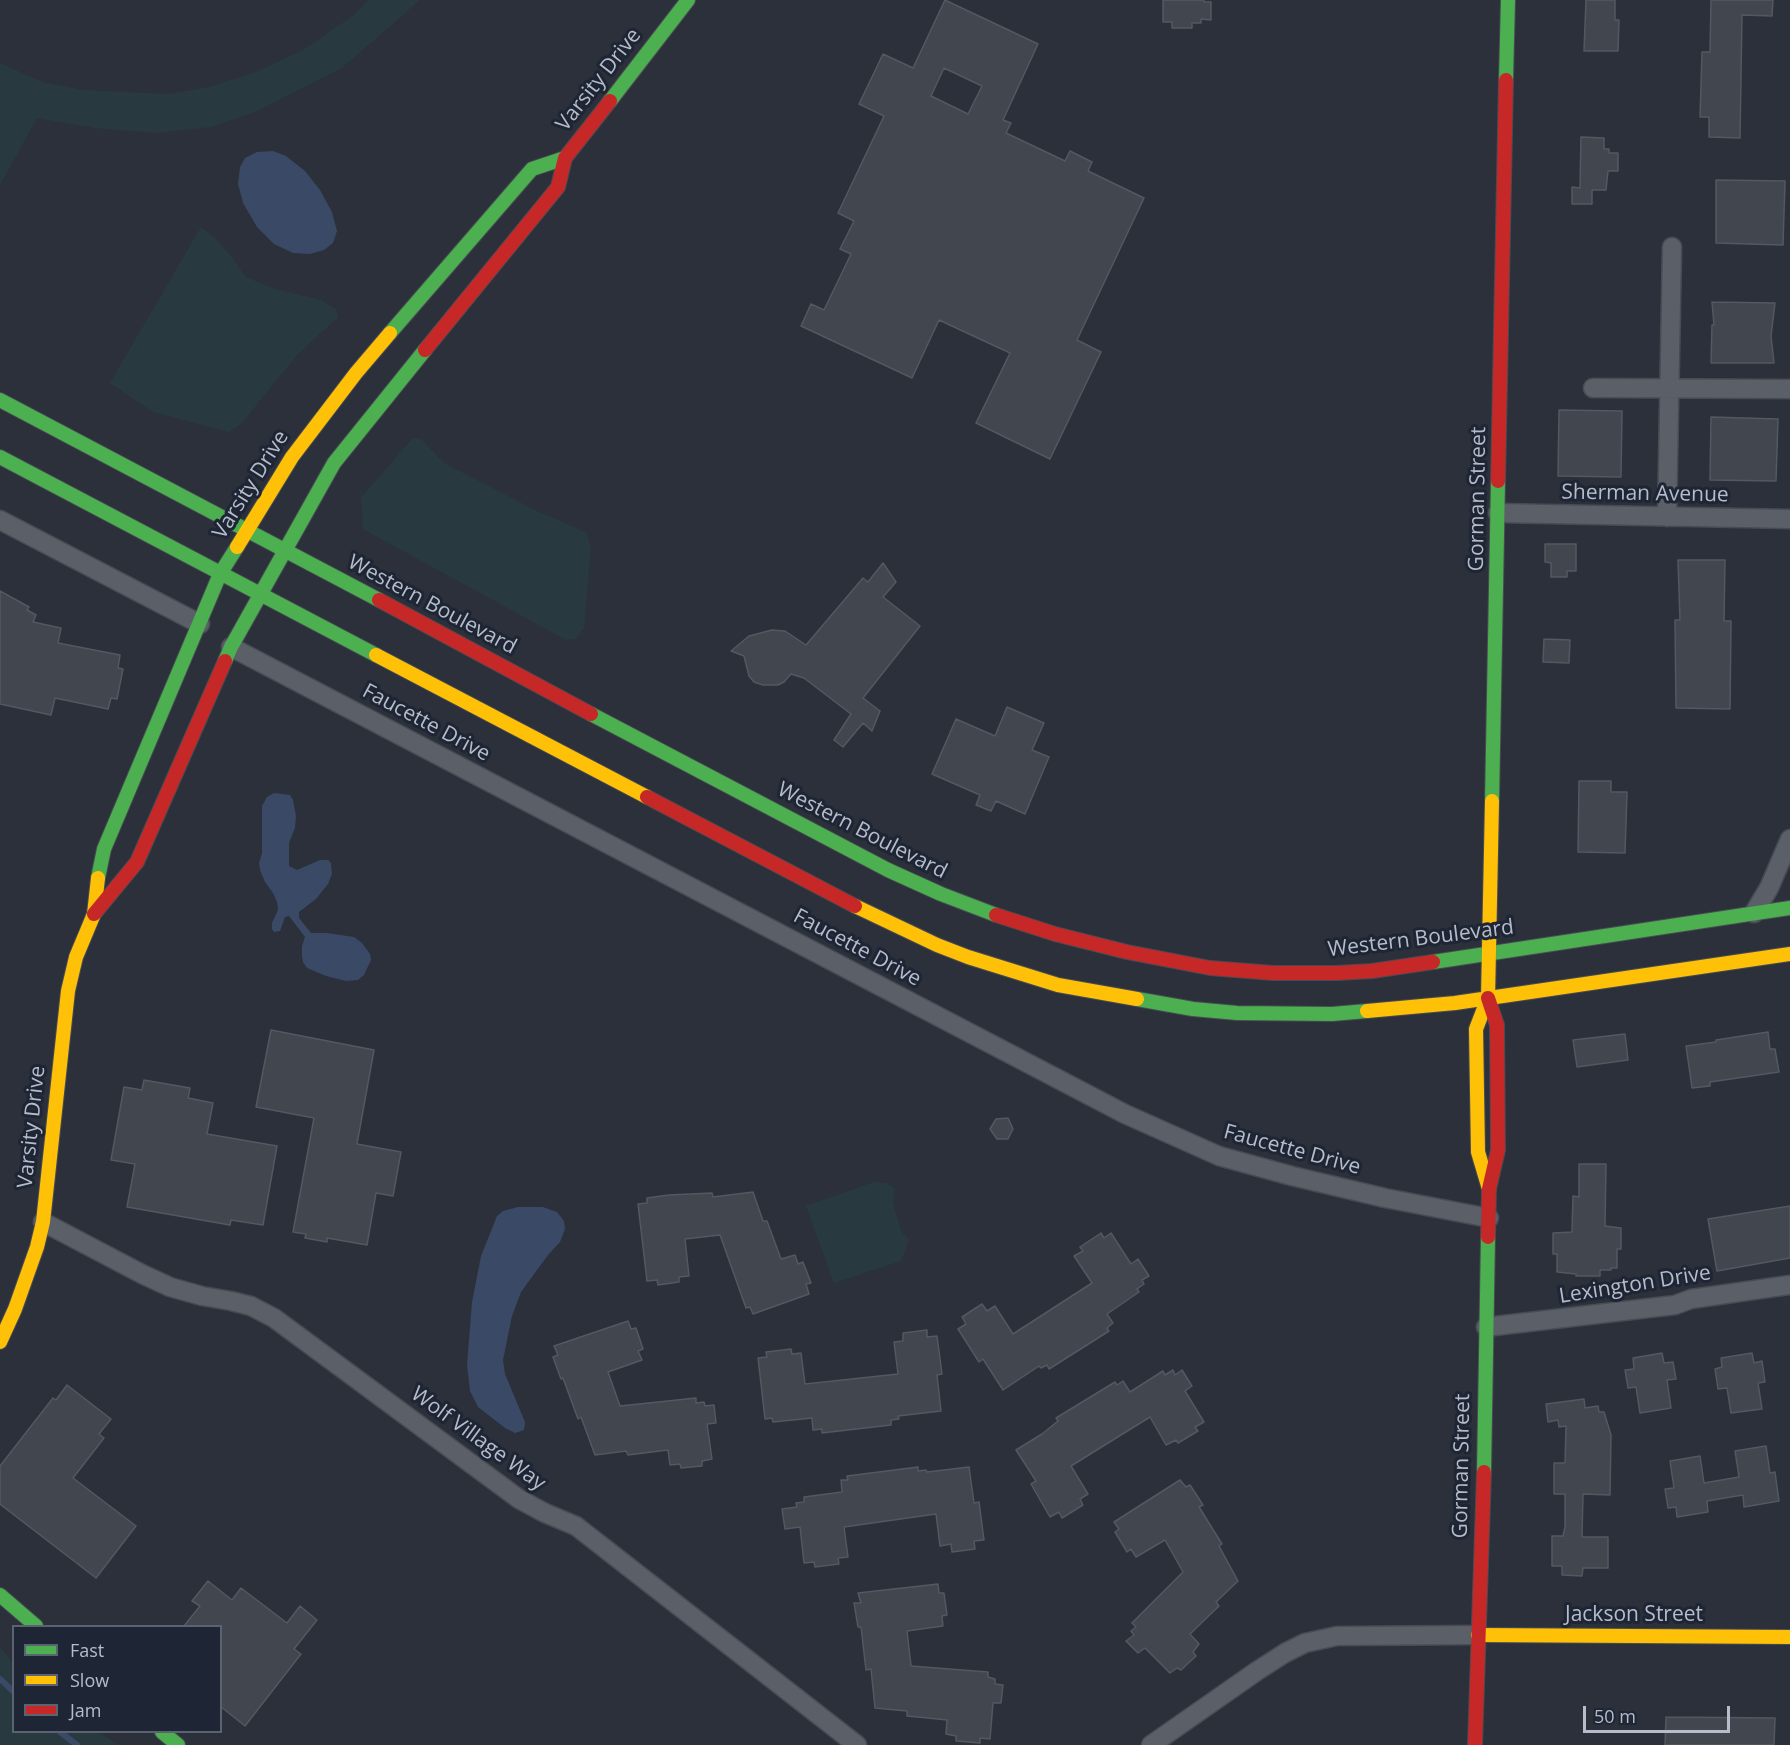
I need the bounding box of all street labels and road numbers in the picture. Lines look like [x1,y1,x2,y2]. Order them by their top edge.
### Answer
street label: Varsity Drive [551,24,647,136]
street label: Varsity Drive [208,426,294,544]
street label: Gorman Street [1464,427,1492,571]
street label: Sherman Avenue [1561,480,1729,508]
street label: Western Boulevard [343,550,521,660]
street label: Faucette Drive [358,679,494,767]
street label: Western Boulevard [773,777,951,885]
street label: Faucette Drive [789,904,925,992]
street label: Western Boulevard [1327,915,1515,963]
street label: Varsity Drive [13,1065,51,1189]
street label: Faucette Drive [1221,1120,1363,1180]
street label: Lexington Drive [1557,1261,1713,1309]
street label: Wolf Village Way [406,1382,550,1496]
street label: Gorman Street [1448,1394,1476,1538]
street label: Jackson Street [1565,1602,1703,1628]

